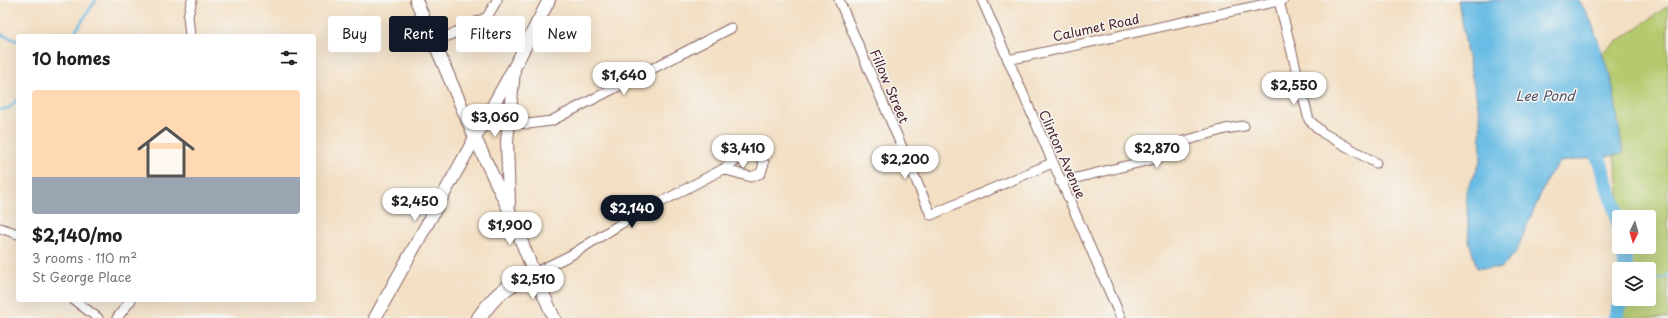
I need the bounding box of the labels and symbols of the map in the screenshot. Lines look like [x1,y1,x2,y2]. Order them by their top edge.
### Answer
street label: Calumet Road [1051,9,1141,45]
street label: Fillow Street [866,46,914,126]
pin: $1,640 [591,62,657,96]
pin: $2,550 [1261,72,1327,106]
water label: Lee Pond [1515,85,1577,106]
pin: $3,060 [462,104,528,138]
street label: Clinton Avenue [1035,107,1091,201]
pin: $3,410 [710,135,776,169]
pin: $2,870 [1124,135,1190,169]
pin: $2,200 [872,146,938,180]
pin: $2,450 [382,188,448,222]
pin: $2,140 [599,195,665,229]
north arrow [1612,210,1656,254]
pin: $1,900 [477,212,543,246]
pin: $2,510 [500,266,566,300]

